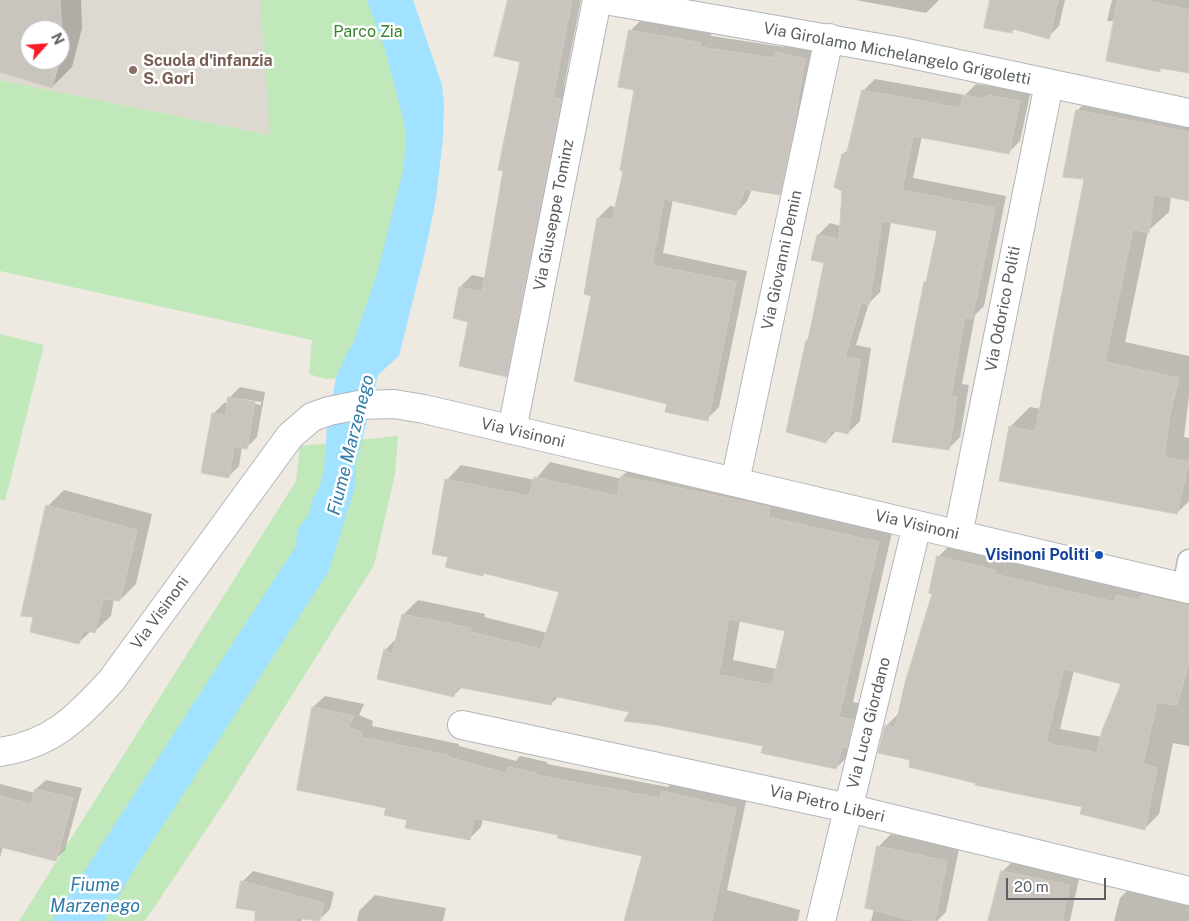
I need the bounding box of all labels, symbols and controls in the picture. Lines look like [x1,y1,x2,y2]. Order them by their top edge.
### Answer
street label: Via Girolamo Michelangelo Grigoletti [762,19,1032,89]
north arrow [20,20,70,70]
park label: Parco Zia [333,22,403,42]
text: N [48,30,67,47]
place label: Scuola d'infanzia S. Gori [143,51,273,89]
marker: Scuola d'infanzia S. Gori [127,64,139,76]
street label: Via Giuseppe Tominz [530,138,578,292]
street label: Via Giovanni Demin [758,188,806,332]
street label: Via Odorico Politi [981,245,1025,373]
water label: Fiume Marzenego [323,373,379,517]
street label: Via Visinoni [479,414,567,452]
street label: Via Visinoni [873,506,961,544]
place label: Visinoni Politi [985,545,1089,565]
marker: Visinoni Politi [1093,549,1105,561]
street label: Via Visinoni [127,573,193,653]
street label: Via Luca Giordano [843,655,895,791]
street label: Via Pietro Liberi [767,781,887,827]
scale bar [1009,868,1109,900]
water label: Fiume Marzenego [50,874,140,916]
text: 20 m [1014,878,1049,895]

